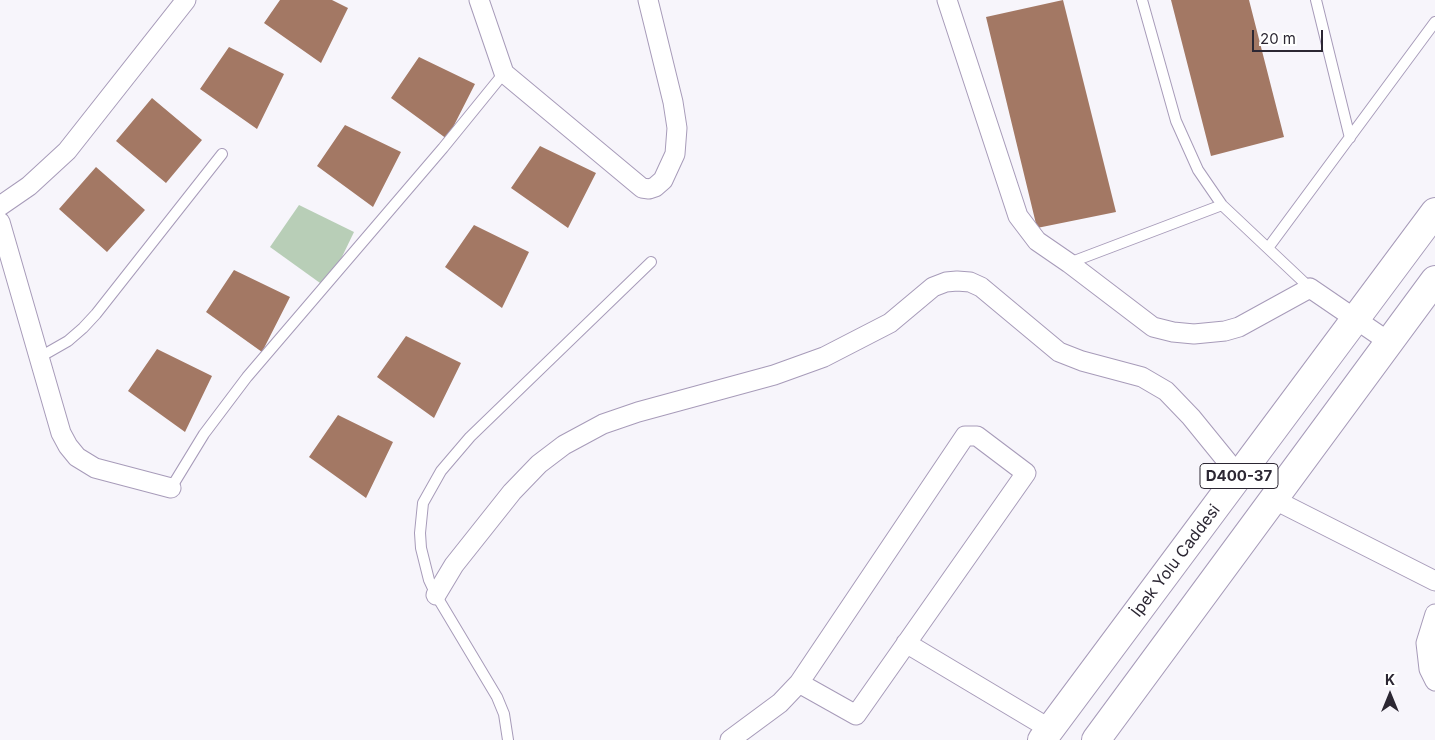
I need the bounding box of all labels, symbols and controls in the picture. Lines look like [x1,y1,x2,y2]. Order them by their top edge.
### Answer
scale bar [1255,20,1326,52]
text: 20 m [1260,29,1296,48]
road number: D400-37 [1200,464,1278,488]
street label: İpek Yolu Caddesi [1128,501,1224,621]
north arrow [1365,670,1415,720]
text: K [1385,671,1395,688]

